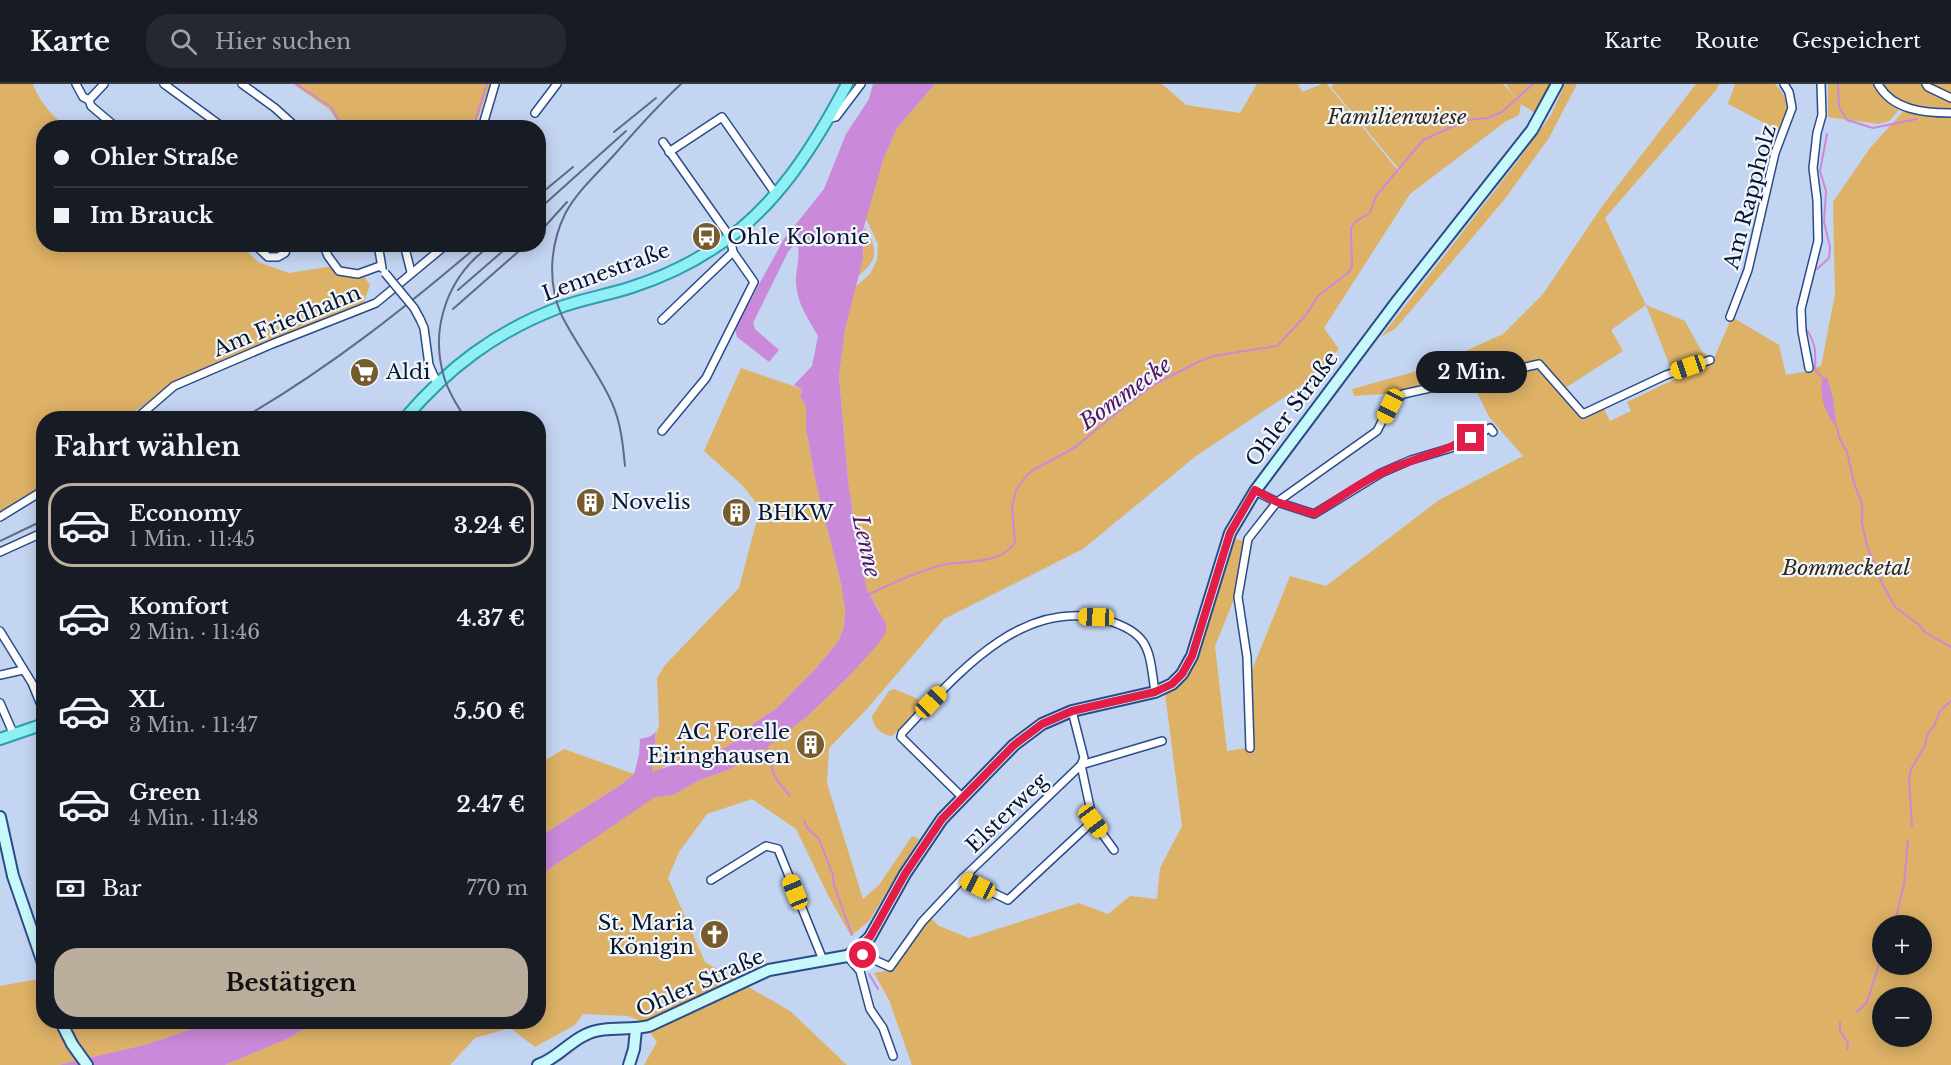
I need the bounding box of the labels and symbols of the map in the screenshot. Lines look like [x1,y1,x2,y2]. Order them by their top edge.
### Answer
park label: Familienwiese [1326,104,1467,130]
street label: Am Rappholz [1718,122,1782,273]
bus stop icon: Ohle Kolonie [690,221,722,253]
place label: Ohle Kolonie [727,224,870,250]
street label: Lennestraße [539,237,673,307]
street label: Am Friedhahn [208,280,365,363]
street label: Ohler Straße [1240,346,1344,472]
water label: Bommecke [1073,351,1176,436]
callout: 2 Min. [1416,351,1526,393]
car [1668,353,1708,381]
supermarket icon: Aldi [349,356,381,388]
place label: Aldi [385,359,430,385]
car [1374,386,1406,426]
route end [1457,424,1484,451]
building icon: Novelis [574,486,606,518]
place label: Novelis [611,489,691,515]
building icon: BHKW [720,497,752,529]
place label: BHKW [757,500,834,526]
water label: Lenne [847,511,886,580]
park label: Bommecketal [1781,555,1911,581]
car [1078,607,1114,627]
car [912,683,950,721]
place label: AC Forelle Eiringhausen [647,719,790,769]
building icon: AC Forelle Eiringhausen [795,728,827,760]
street label: Elsterweg [961,767,1054,858]
car [1075,801,1111,841]
car [958,870,998,902]
car [780,872,810,912]
place label: St. Maria Königin [598,910,694,960]
church icon: St. Maria Königin [699,919,731,951]
route start [849,941,876,968]
street label: Ohler Straße [632,943,768,1023]

